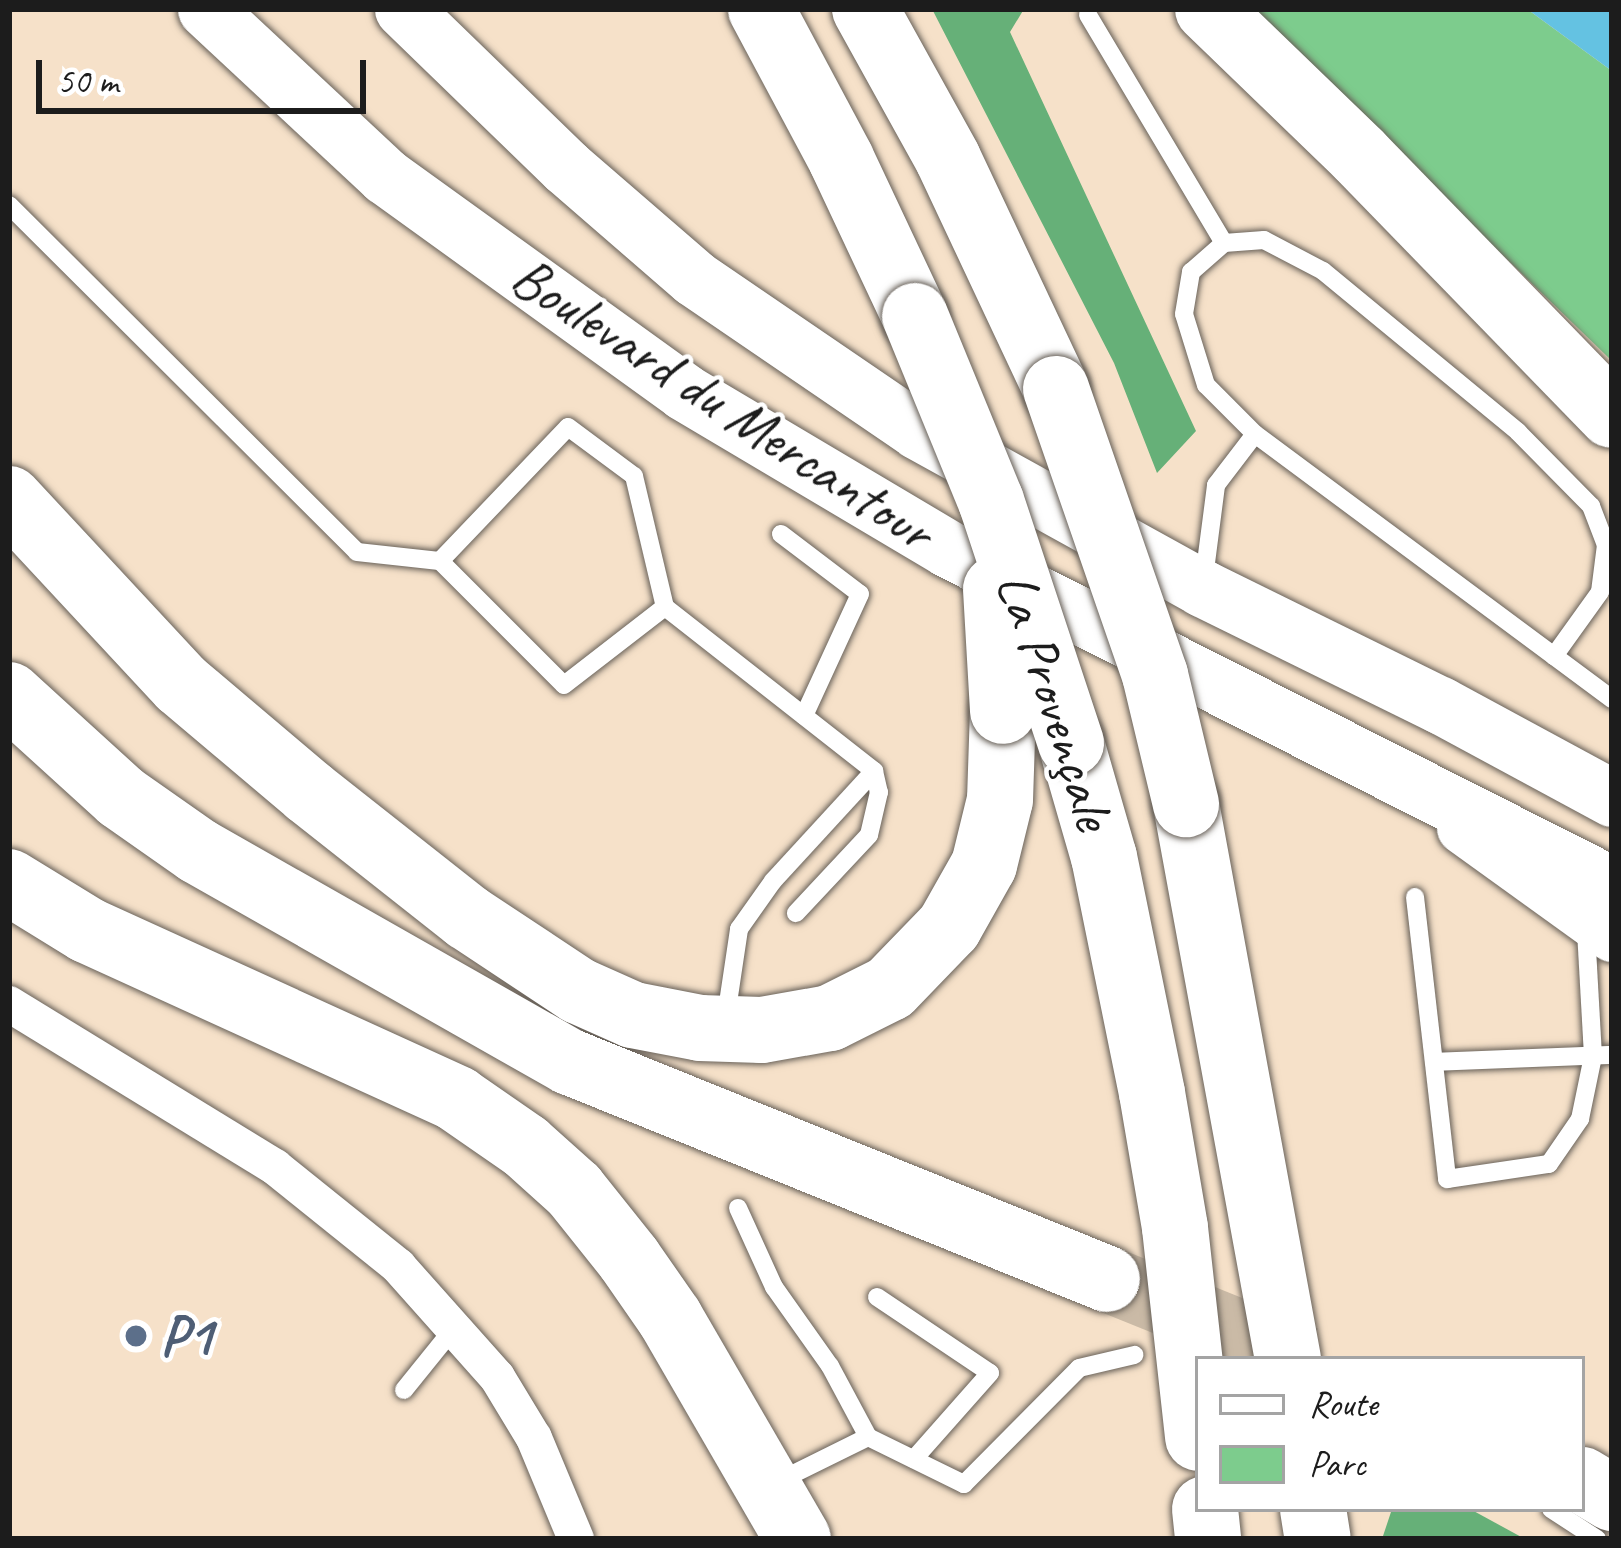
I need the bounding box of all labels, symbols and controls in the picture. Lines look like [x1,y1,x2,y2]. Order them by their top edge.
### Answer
scale bar [42,36,372,110]
text: 50 m [57,58,118,104]
street label: Boulevard du Mercantour [500,243,944,565]
street label: La Provençale [981,564,1129,838]
place label: P1 [160,1302,212,1370]
marker: P1 [123,1323,149,1349]
legend [1195,1356,1585,1512]
text: Route [1309,1381,1378,1427]
text: Parc [1309,1441,1366,1487]

